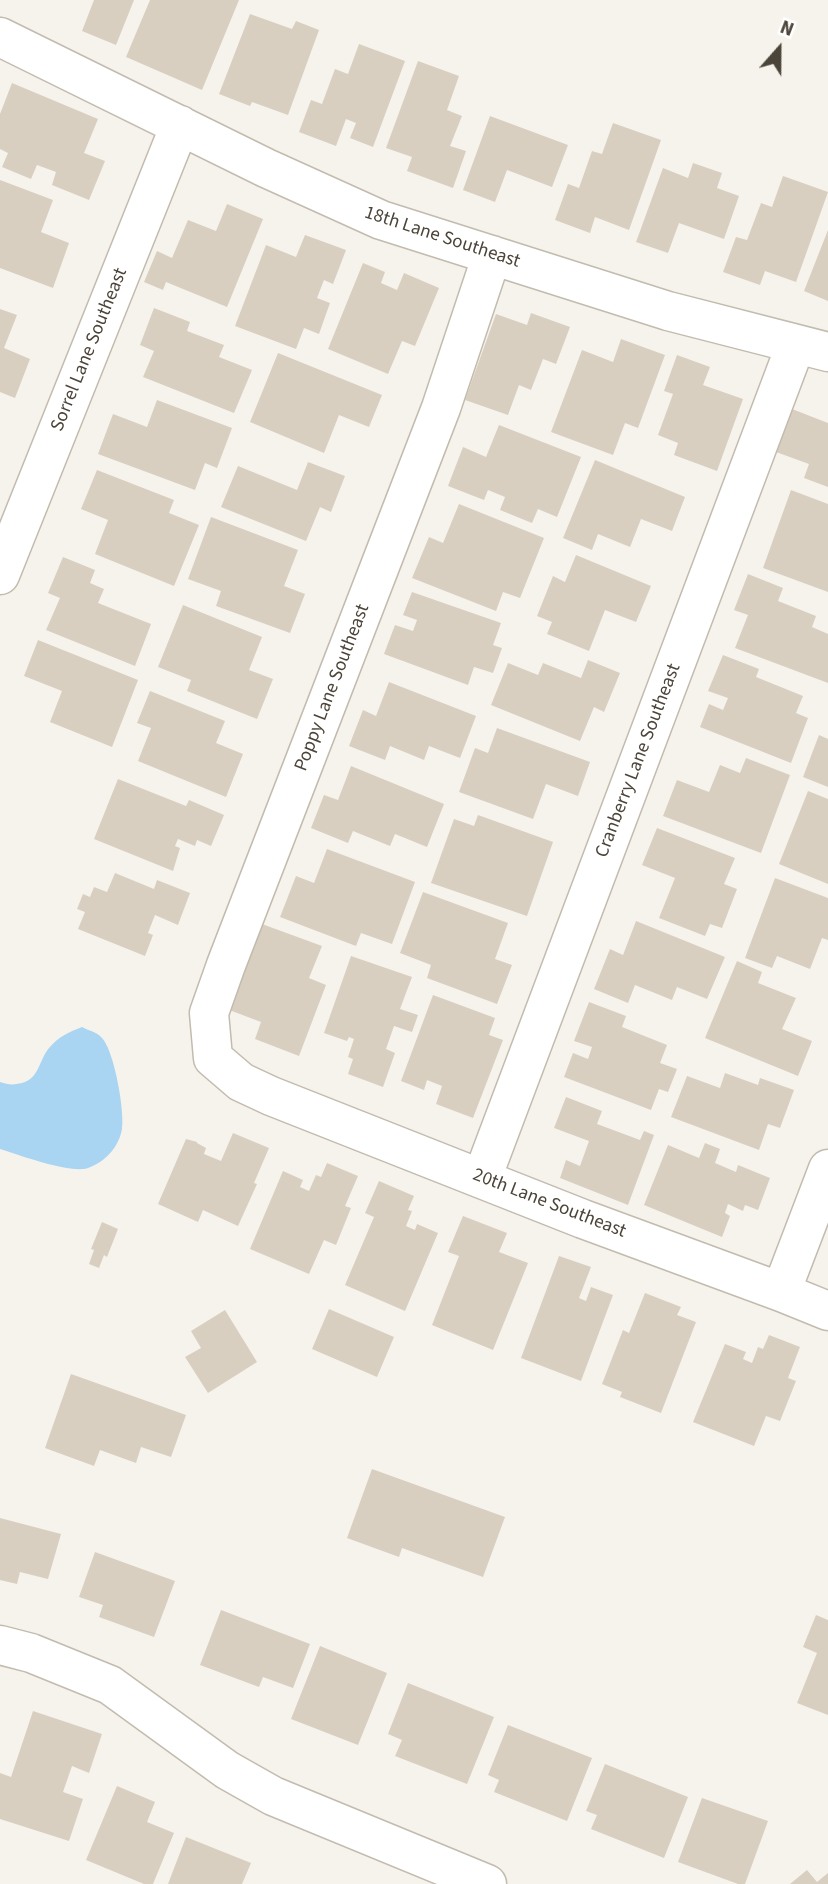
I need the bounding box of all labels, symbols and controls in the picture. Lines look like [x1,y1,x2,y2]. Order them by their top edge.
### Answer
north arrow [744,14,814,84]
text: N [776,14,797,44]
street label: 18th Lane Southeast [361,202,523,274]
street label: Sorrel Lane Southeast [47,265,133,435]
street label: Poppy Lane Southeast [291,601,375,775]
street label: Cranberry Lane Southeast [591,661,687,861]
street label: 20th Lane Southeast [469,1164,629,1244]

